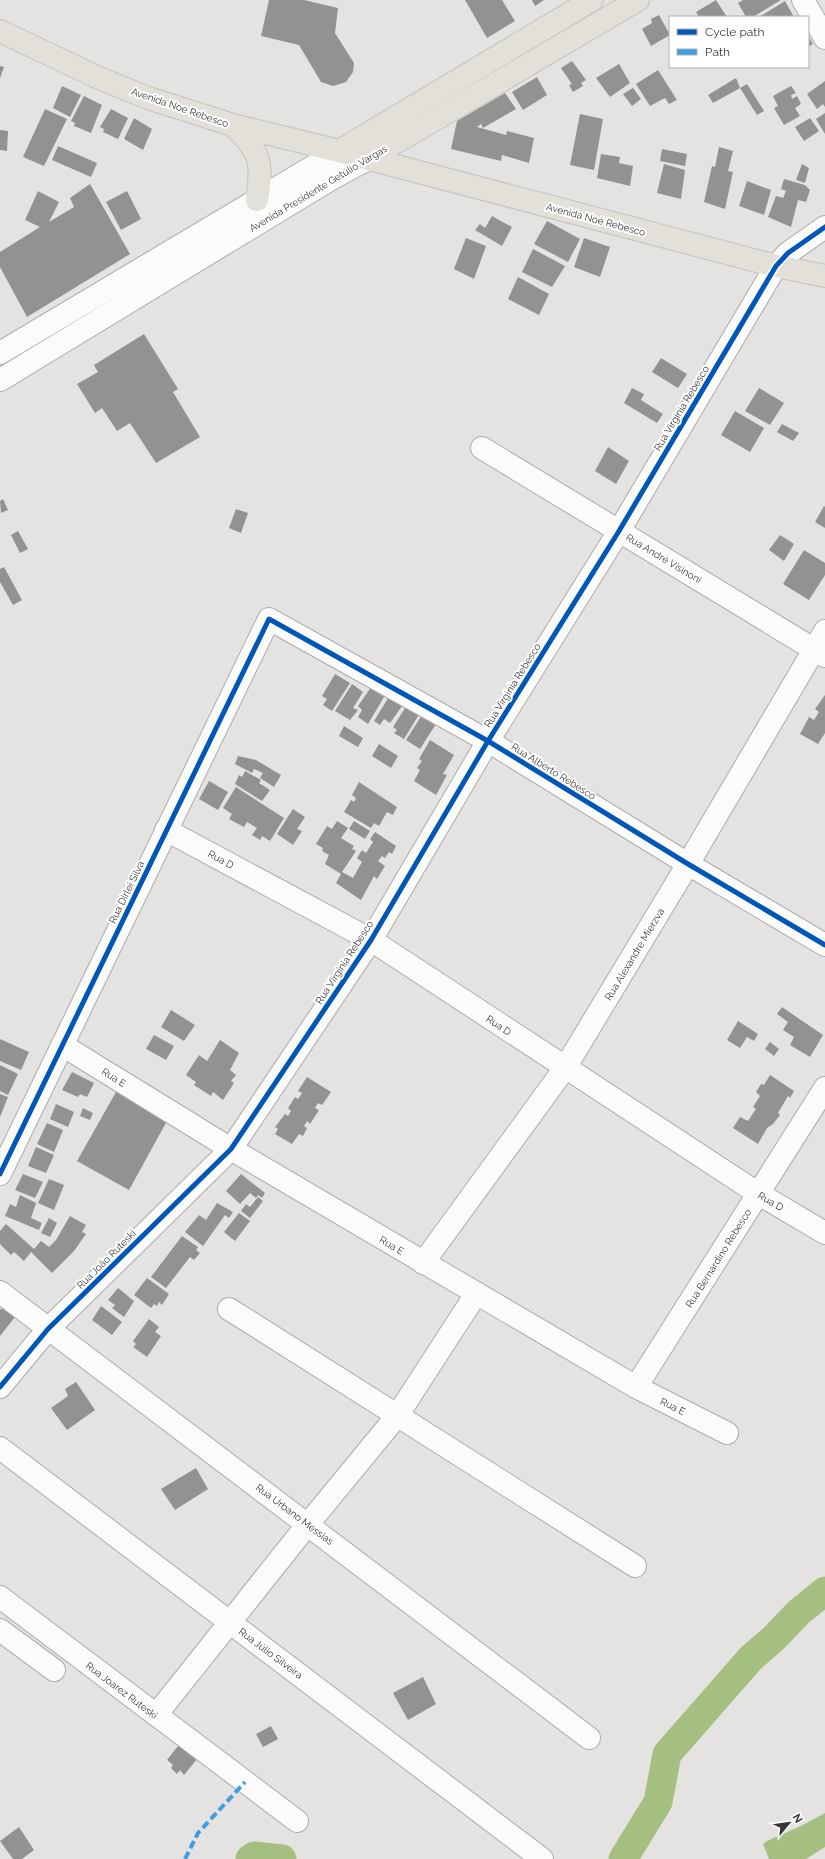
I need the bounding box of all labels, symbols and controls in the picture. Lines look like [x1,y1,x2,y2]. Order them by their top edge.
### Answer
legend [669,16,809,68]
text: Cycle path [705,25,764,39]
text: Path [705,45,730,59]
street label: Avenida Noe Rebesco [130,86,230,129]
street label: Avenida Presidente Getúlio Vargas [247,143,389,234]
street label: Avenida Noé Rebesco [545,201,647,238]
street label: Rua Virginia Rebesco [652,364,711,453]
street label: Rua André Visinoni [624,532,703,585]
street label: Rua Virginia Rebesco [482,641,543,729]
street label: Rua Alberto Rebesco [510,741,598,802]
street label: Rua D [206,848,236,871]
street label: Rua Dirlei Silva [107,859,146,925]
street label: Rua Alexandre Mierzva [603,906,666,1002]
street label: Rua Virginia Rebesco [313,918,376,1006]
street label: Rua D [484,1013,513,1038]
street label: Rua E [100,1066,128,1089]
street label: Rua D [756,1190,785,1213]
street label: Rua Bernardino Rebesco [683,1207,753,1310]
street label: Rua João Ruteski [75,1228,138,1291]
street label: Rua E [378,1234,406,1257]
street label: Rua E [658,1396,687,1417]
street label: Rua Urbano Messias [254,1482,336,1547]
street label: Rua Júlio Silveira [237,1626,305,1681]
street label: Rua Joarez Ruteski [84,1660,160,1721]
north arrow [769,1803,809,1843]
text: N [790,1812,805,1825]

